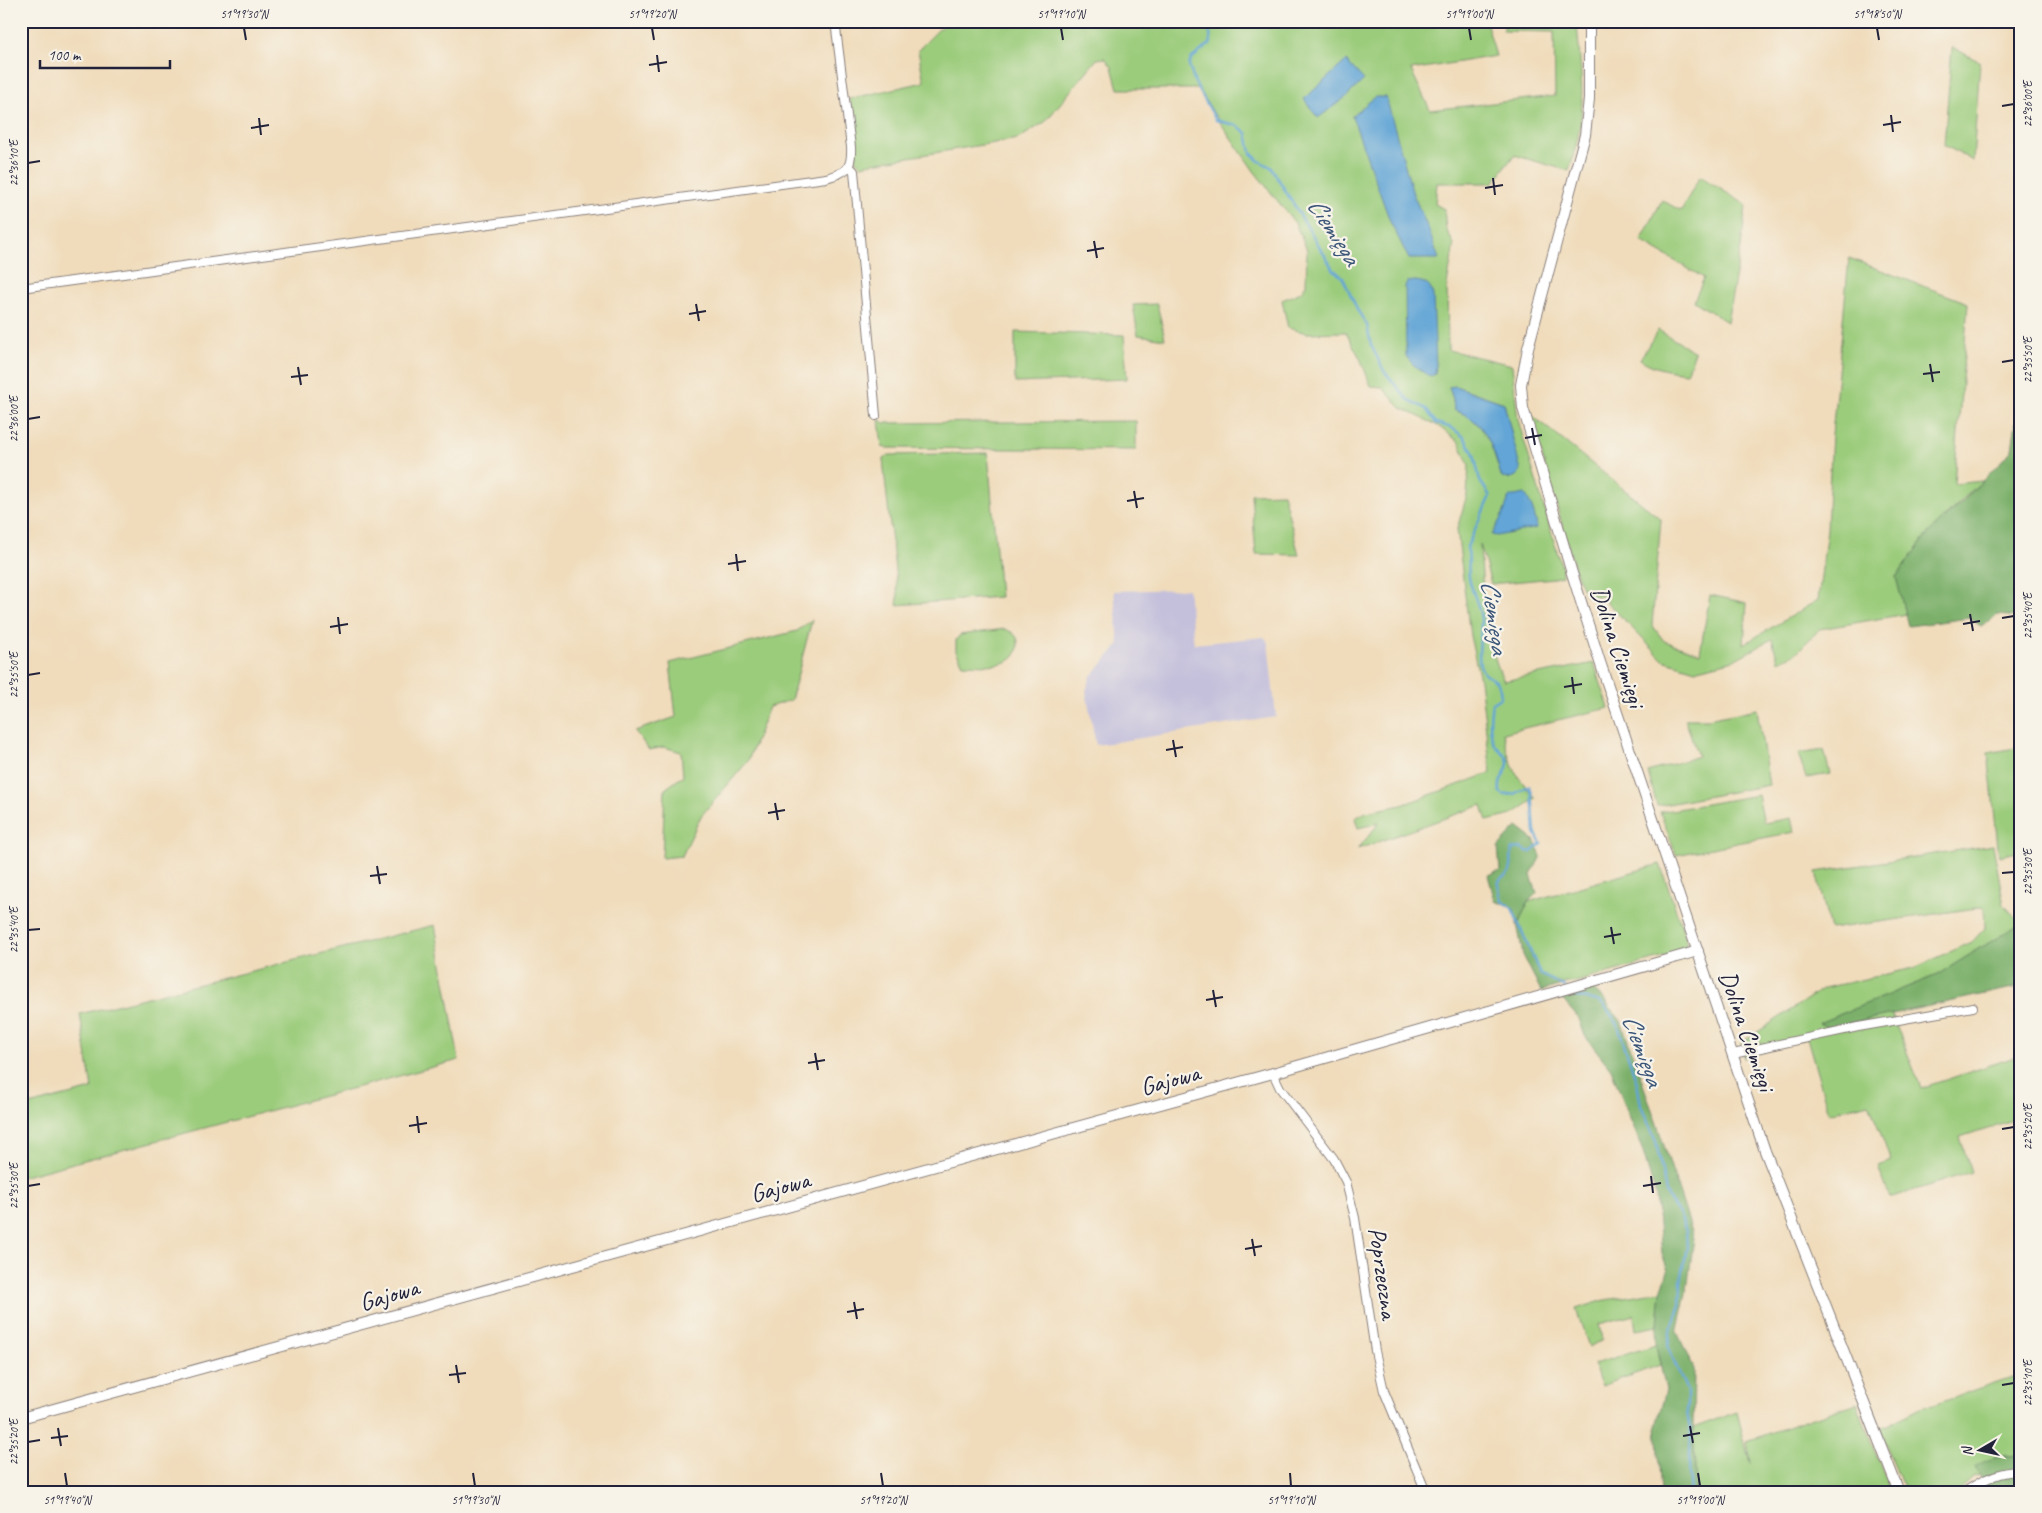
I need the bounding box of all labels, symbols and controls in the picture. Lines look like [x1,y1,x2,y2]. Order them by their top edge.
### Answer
text: 51°19'30"N [220,6,269,22]
text: 51°19'20"N [628,6,677,22]
text: 51°19'10"N [1037,6,1086,22]
text: 51°19'00"N [1445,6,1494,22]
text: 51°18'50"N [1853,6,1902,22]
scale bar [40,38,170,70]
text: 100 m [48,46,82,65]
text: 22°36'00"E [2020,79,2036,127]
text: 22°36'10"E [6,138,22,186]
water label: Ciemięga [1300,191,1369,273]
text: 22°35'50"E [2020,335,2036,383]
text: 22°36'00"E [6,394,22,442]
water label: Ciemięga [1474,578,1517,659]
street label: Dolina Ciemięgi [1583,583,1654,715]
text: 22°35'40"E [2020,591,2036,639]
text: 22°35'50"E [6,650,22,698]
text: 22°35'30"E [2020,847,2036,895]
text: 22°35'40"E [6,905,22,953]
street label: Dolina Ciemięgi [1711,967,1784,1099]
water label: Ciemięga [1615,1010,1672,1093]
street label: Gajowa [1137,1056,1206,1103]
text: 22°35'20"E [2020,1102,2036,1150]
text: 22°35'30"E [6,1161,22,1209]
street label: Gajowa [747,1163,816,1210]
street label: Poprzeczna [1361,1225,1406,1324]
street label: Gajowa [356,1271,425,1319]
text: 22°35'10"E [2020,1358,2036,1406]
text: 22°35'20"E [6,1417,22,1465]
north arrow [1954,1426,2004,1476]
text: N [1958,1444,1977,1458]
text: 51°19'40"N [43,1492,92,1508]
text: 51°19'30"N [451,1492,500,1508]
text: 51°19'20"N [859,1492,908,1508]
text: 51°19'10"N [1267,1492,1316,1508]
text: 51°19'00"N [1676,1492,1725,1508]

